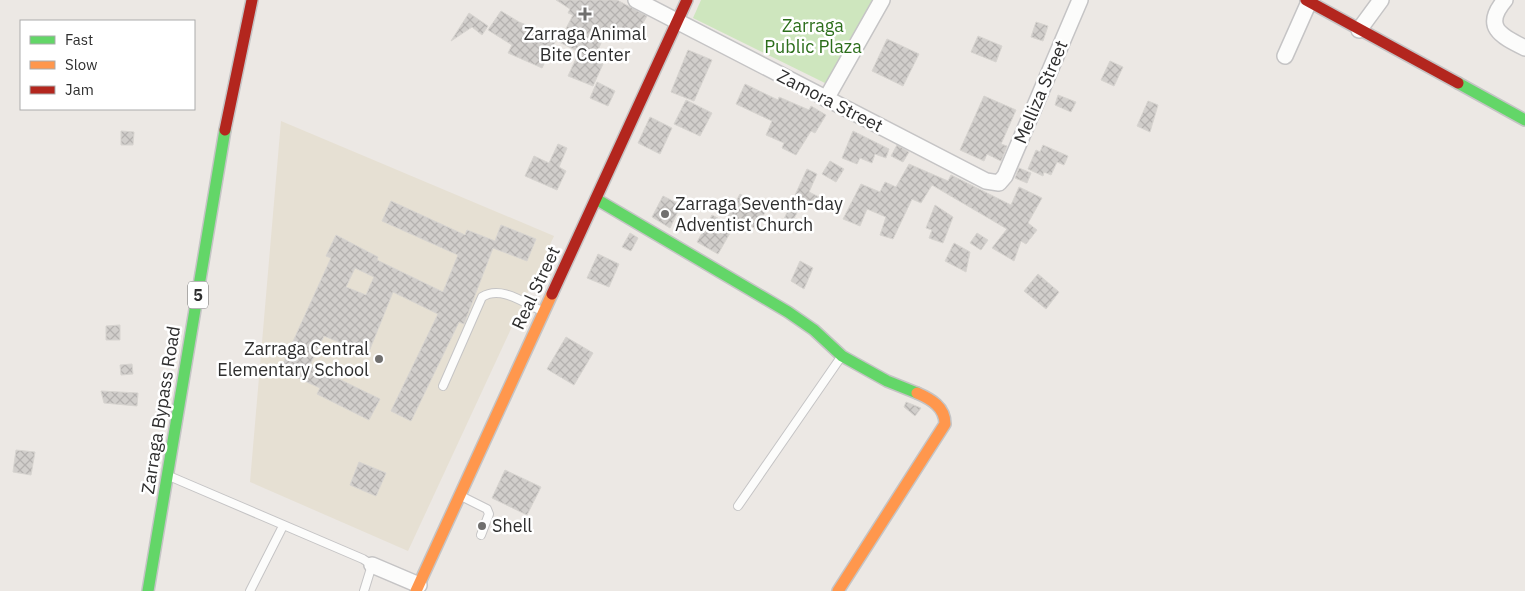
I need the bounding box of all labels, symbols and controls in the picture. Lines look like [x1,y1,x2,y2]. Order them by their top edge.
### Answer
marker: Zarraga Animal Bite Center [578,7,592,21]
park label: Zarraga Public Plaza [764,14,862,58]
legend [20,20,195,110]
place label: Zarraga Animal Bite Center [524,22,646,66]
text: Fast [65,30,93,49]
street label: Melliza Street [1008,37,1073,147]
text: Slow [65,55,98,74]
street label: Zamora Street [773,64,887,137]
text: Jam [65,80,94,99]
place label: Zarraga Seventh-day Adventist Church [675,192,843,236]
marker: Zarraga Seventh-day Adventist Church [659,208,671,220]
street label: Real Street [506,242,565,333]
road number: 5 [188,282,208,308]
street label: Zarraga Bypass Road [136,324,185,496]
place label: Zarraga Central Elementary School [217,337,369,381]
marker: Zarraga Central Elementary School [373,353,385,365]
place label: Shell [492,514,532,537]
marker: Shell [476,520,488,532]

